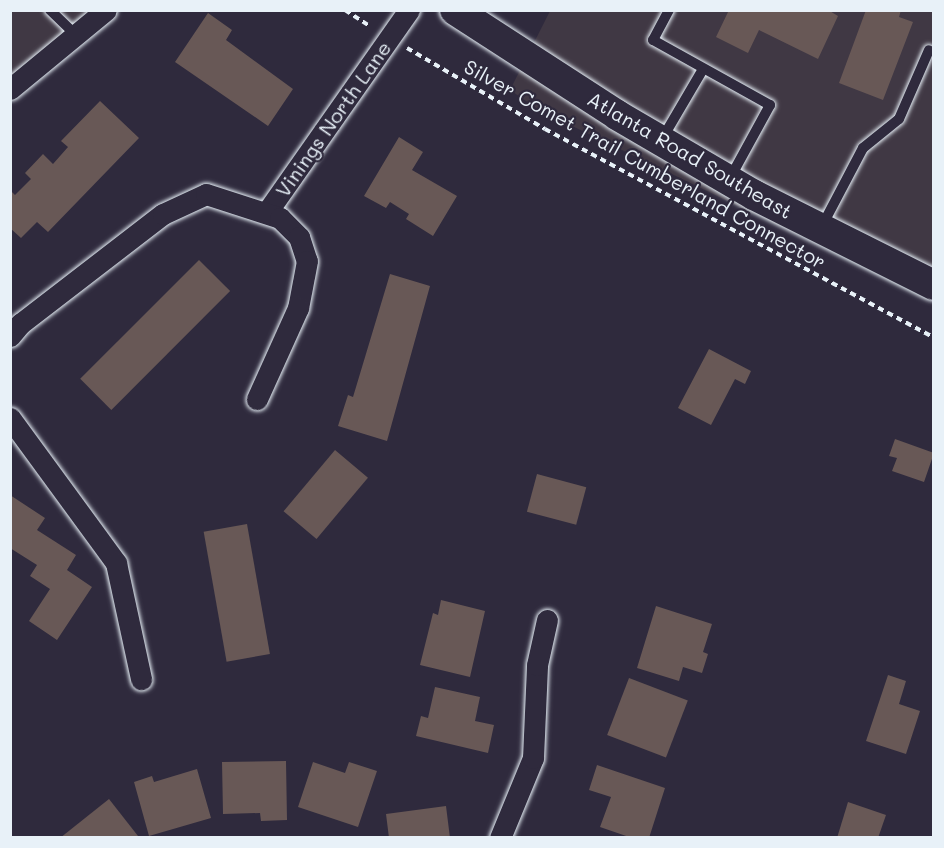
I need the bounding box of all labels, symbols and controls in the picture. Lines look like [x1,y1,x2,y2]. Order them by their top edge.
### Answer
street label: Vinings North Lane [270,37,396,201]
street label: Silver Comet Trail Cumberland Connector [460,54,830,274]
street label: Atlanta Road Southeast [583,86,797,224]

